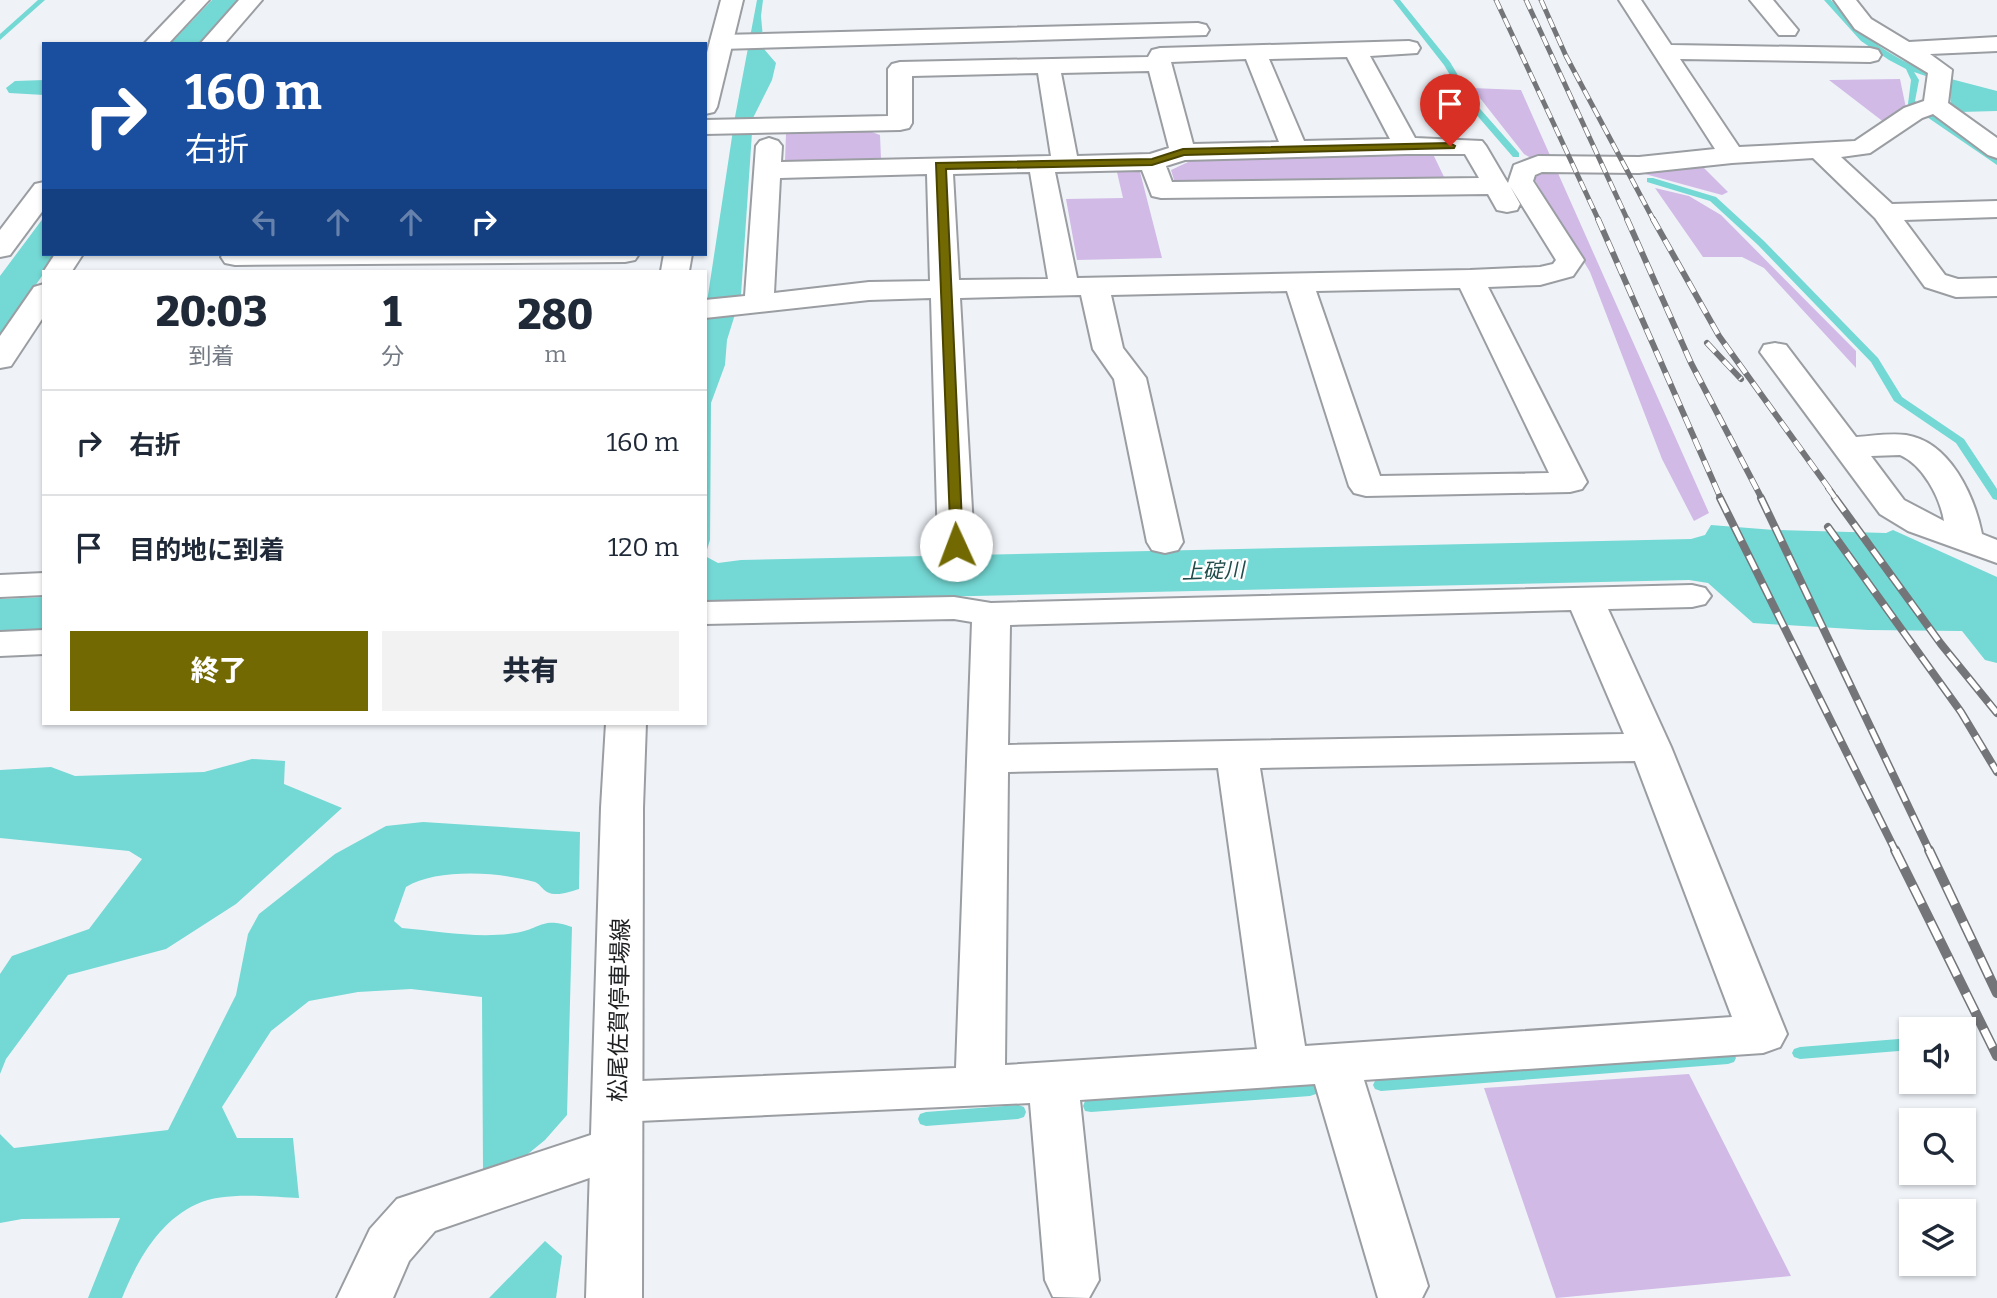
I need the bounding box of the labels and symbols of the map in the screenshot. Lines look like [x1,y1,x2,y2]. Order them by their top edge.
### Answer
pin [1420,74,1480,146]
position arrow [919,508,993,582]
water label: 上碇川 [1181,557,1247,585]
street label: 松尾佐賀停車場線 [603,918,635,1102]

